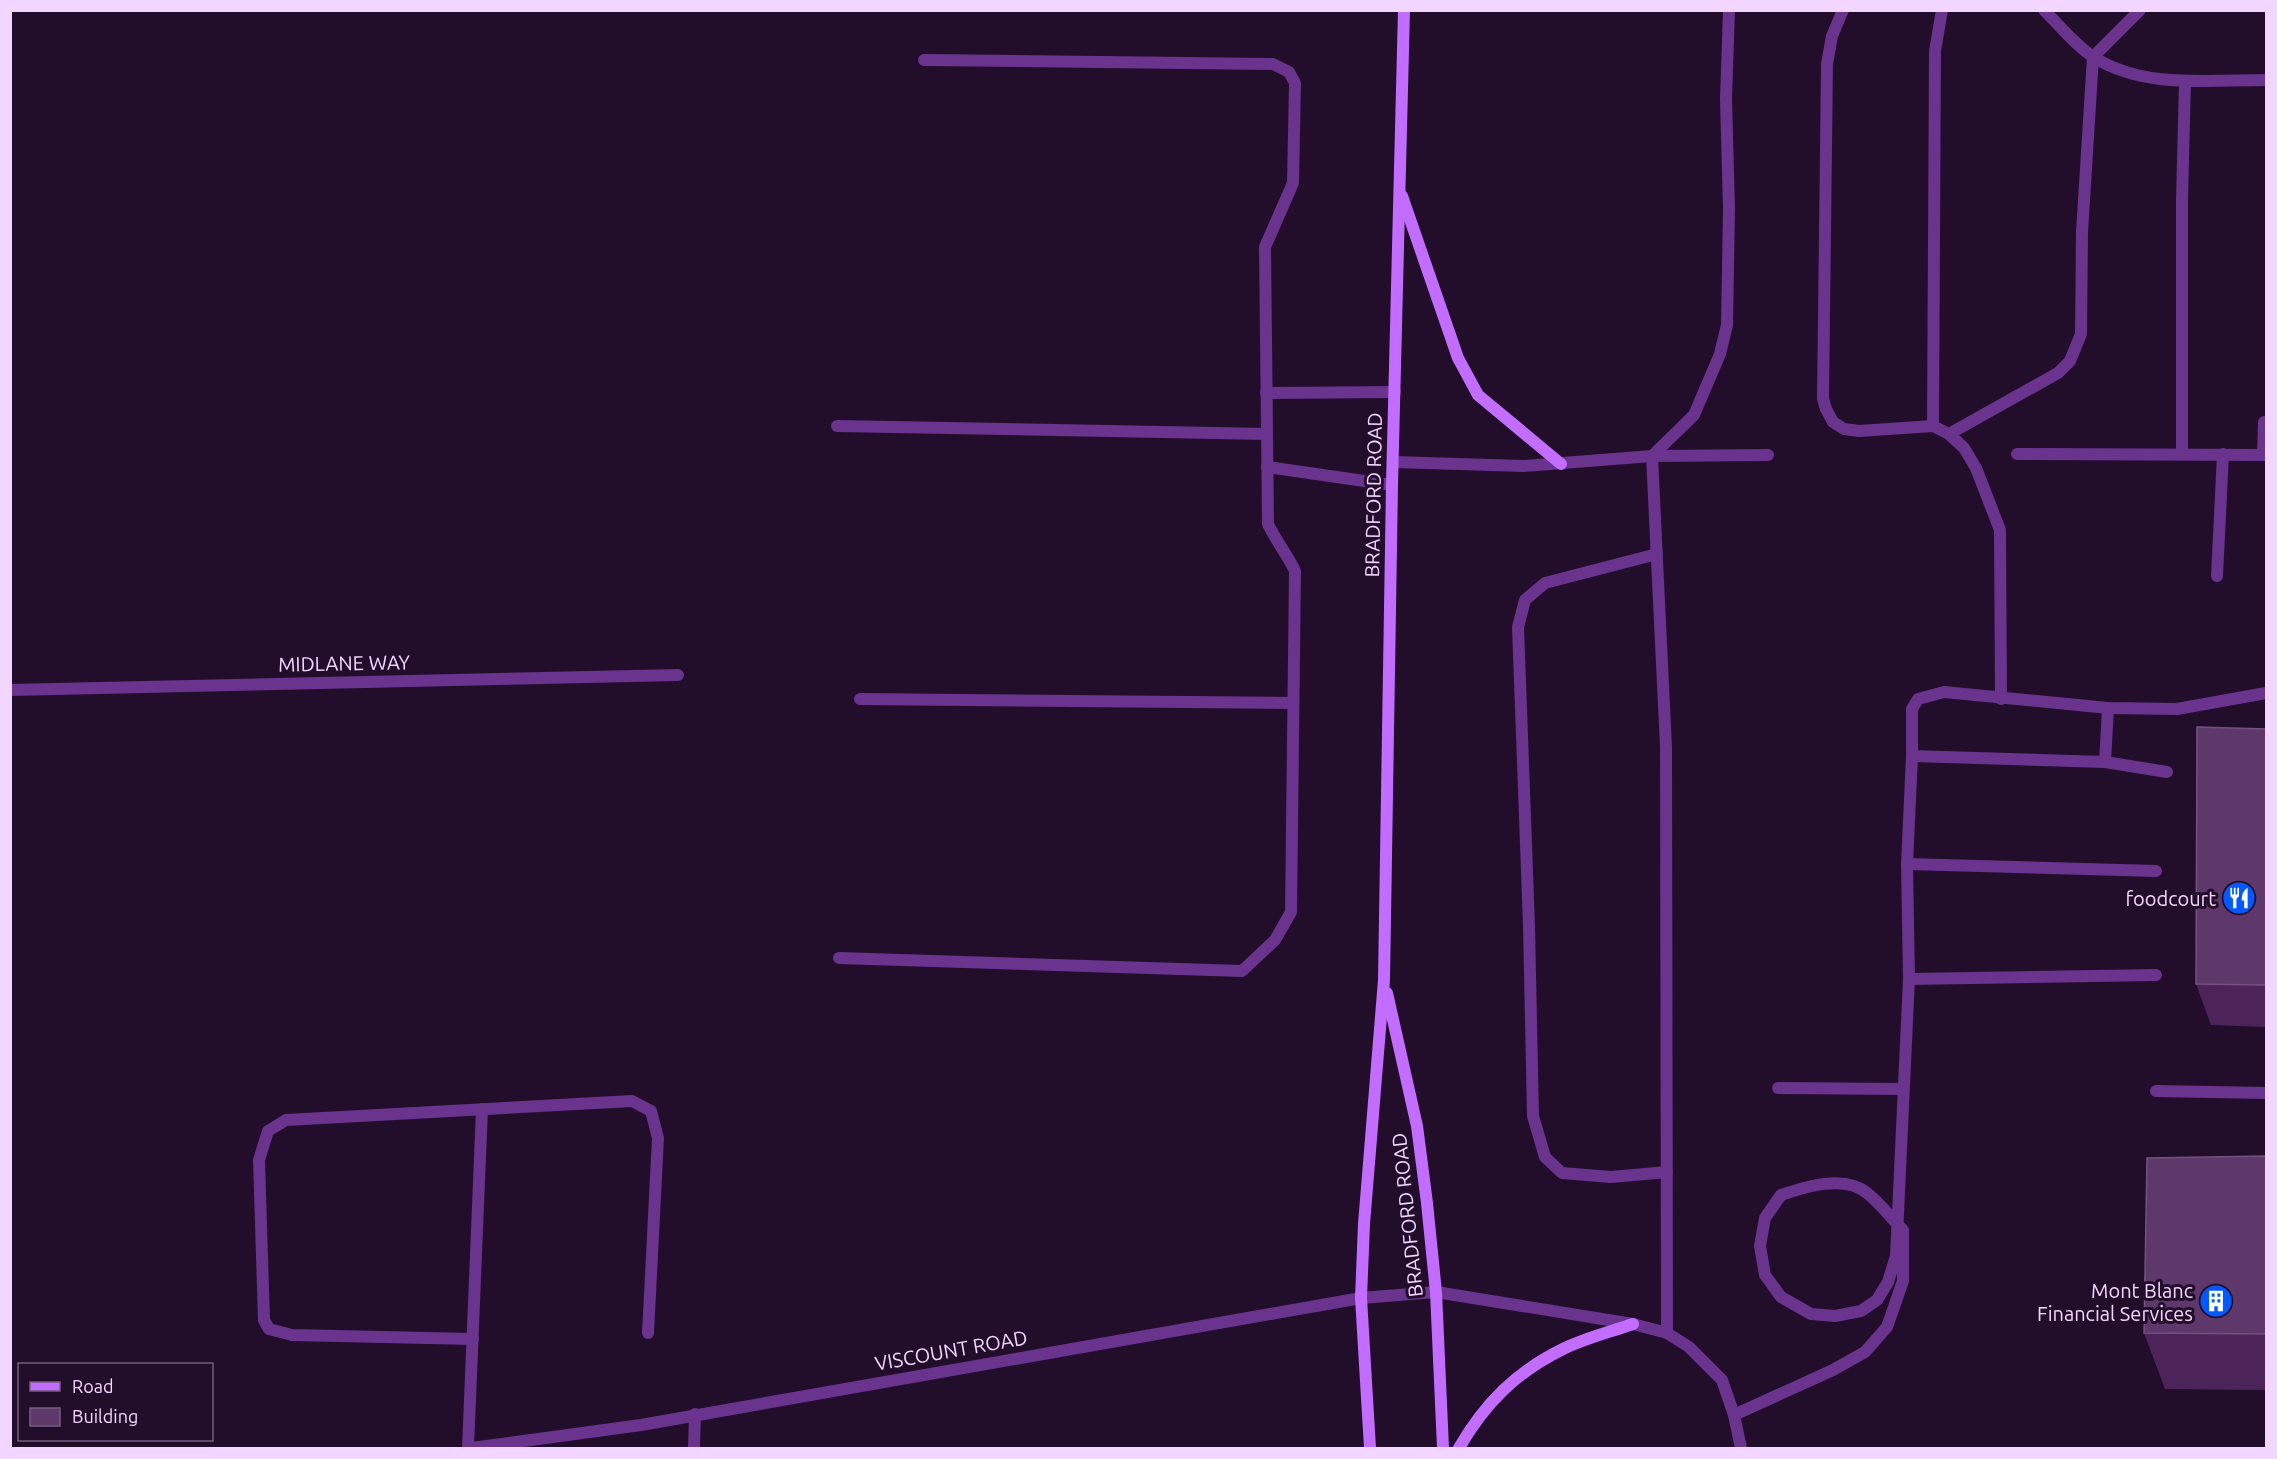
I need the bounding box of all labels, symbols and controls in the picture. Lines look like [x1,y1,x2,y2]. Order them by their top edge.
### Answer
street label: BRADFORD ROAD [1360,412,1386,578]
street label: MIDLANE WAY [278,650,411,676]
restaurant icon: foodcourt [2221,880,2257,916]
place label: foodcourt [2126,887,2216,910]
street label: BRADFORD ROAD [1387,1132,1427,1298]
place label: Mont Blanc Financial Services [2037,1279,2193,1325]
building icon: Mont Blanc Financial Services [2198,1283,2234,1319]
street label: VISCOUNT ROAD [873,1325,1029,1375]
legend [18,1363,213,1441]
text: Road [72,1376,114,1396]
text: Building [72,1406,138,1426]

